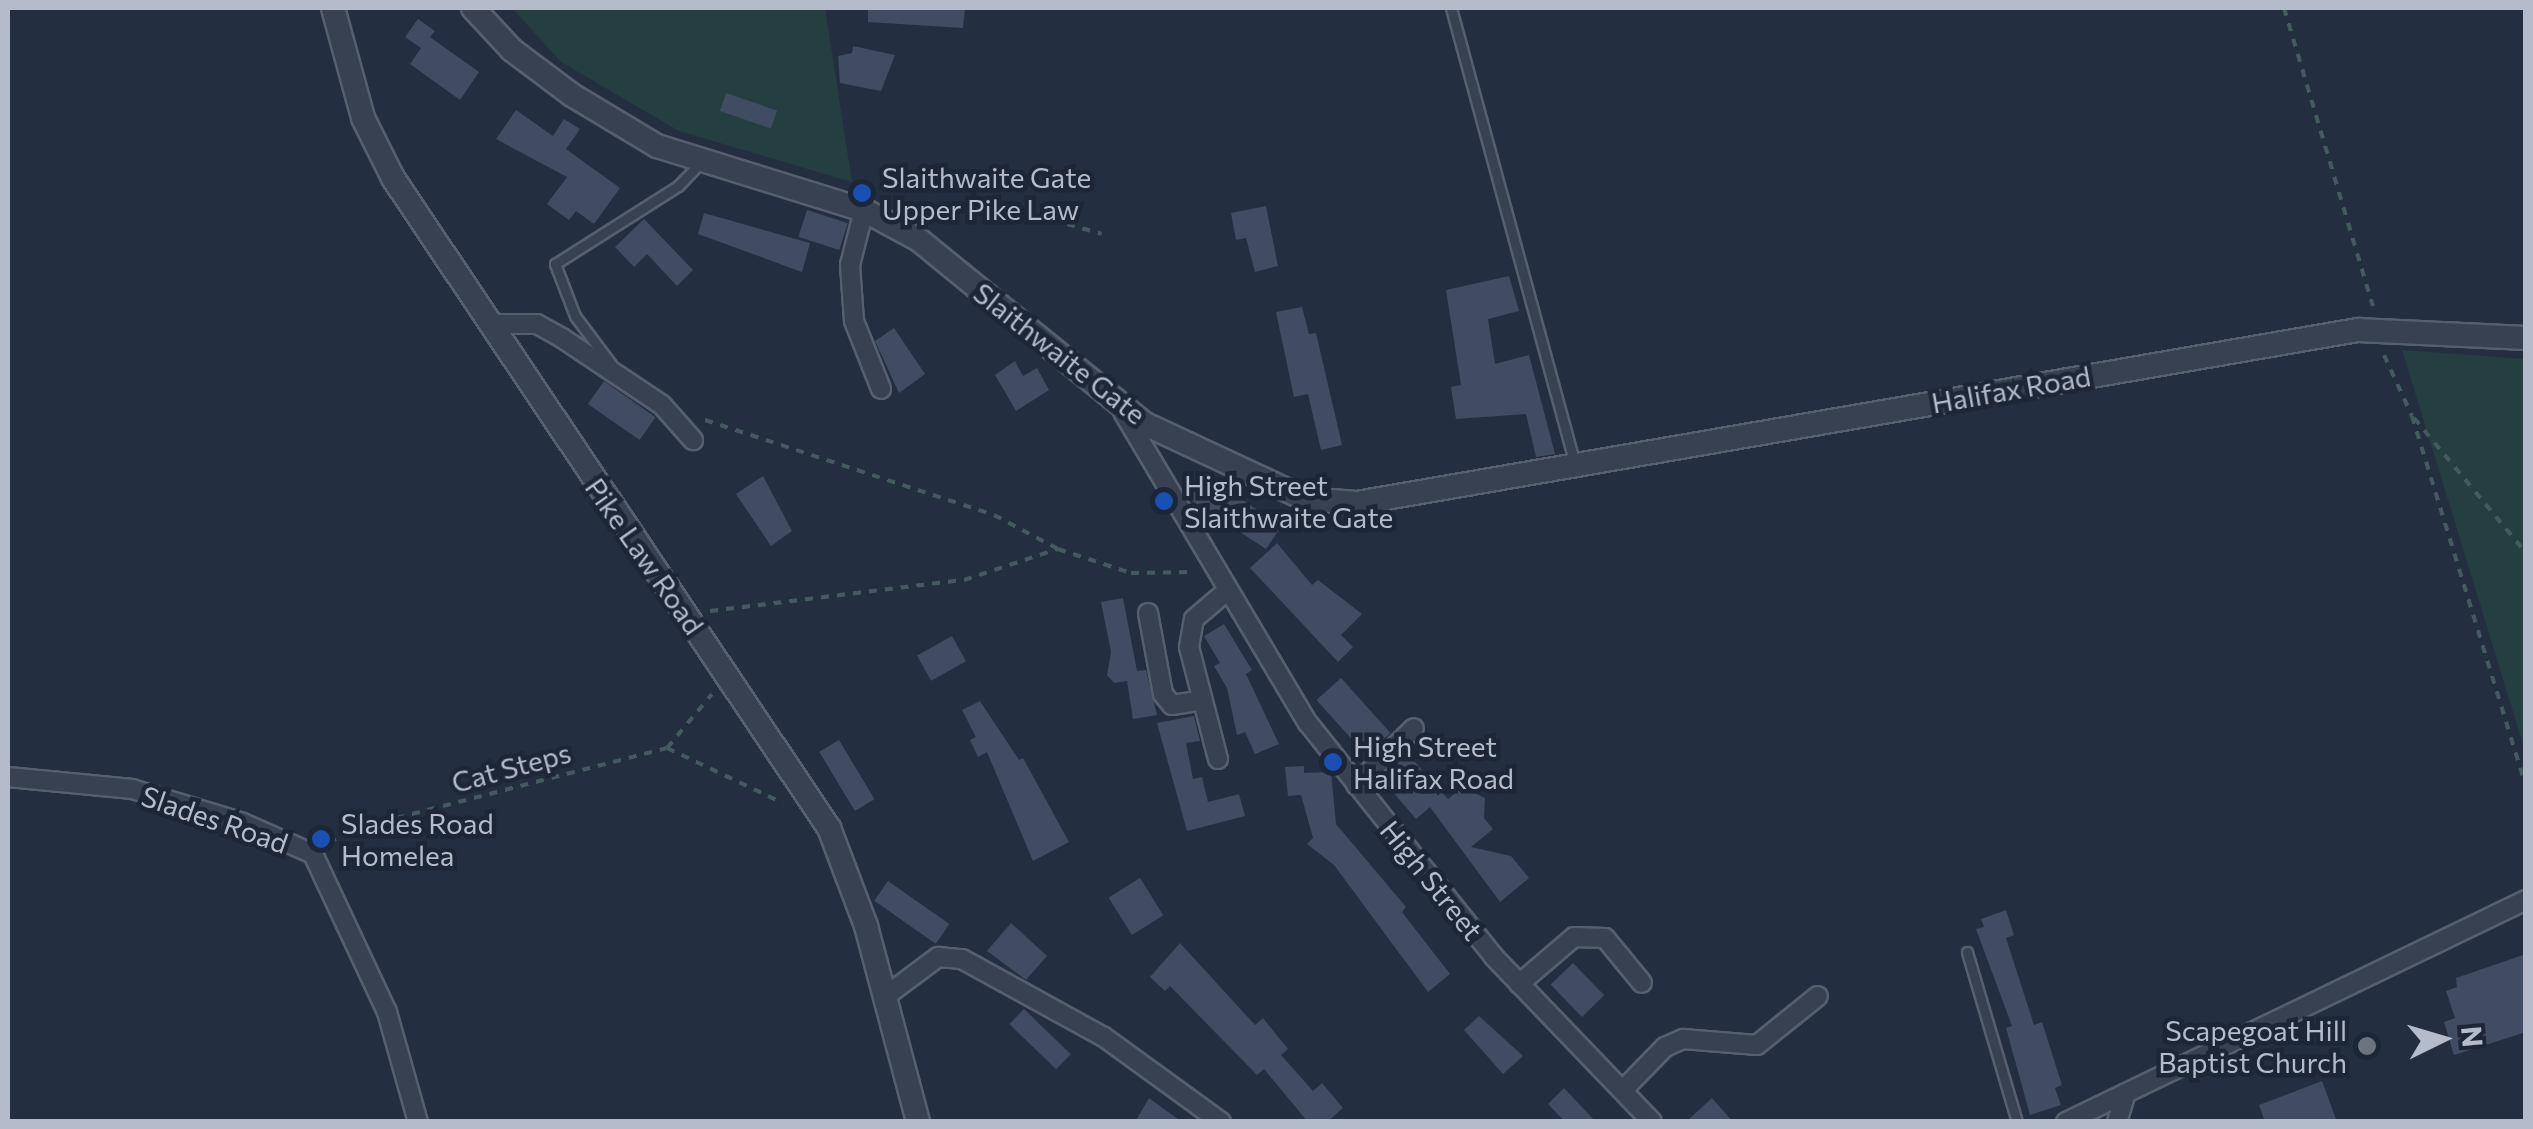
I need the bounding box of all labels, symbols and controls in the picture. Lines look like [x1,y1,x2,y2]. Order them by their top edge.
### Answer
place label: Slaithwaite Gate Upper Pike Law [882,160,1091,226]
marker: Slaithwaite Gate Upper Pike Law [851,182,873,204]
street label: Slaithwaite Gate [967,275,1153,431]
street label: Halifax Road [1929,358,2093,420]
place label: High Street Slaithwaite Gate [1184,468,1393,534]
street label: Pike Law Road [579,471,711,641]
marker: High Street Slaithwaite Gate [1153,490,1175,512]
place label: High Street Halifax Road [1353,729,1514,795]
street label: Cat Steps [448,735,574,799]
marker: High Street Halifax Road [1322,751,1344,773]
street label: Slades Road [137,778,293,860]
place label: Slades Road Homelea [341,806,494,872]
street label: High Street [1374,814,1490,946]
marker: Slades Road Homelea [310,828,332,850]
north arrow [2393,989,2493,1089]
place label: Scapegoat Hill Baptist Church [2158,1013,2347,1079]
text: N [2455,1024,2491,1048]
marker: Scapegoat Hill Baptist Church [2356,1035,2378,1057]

